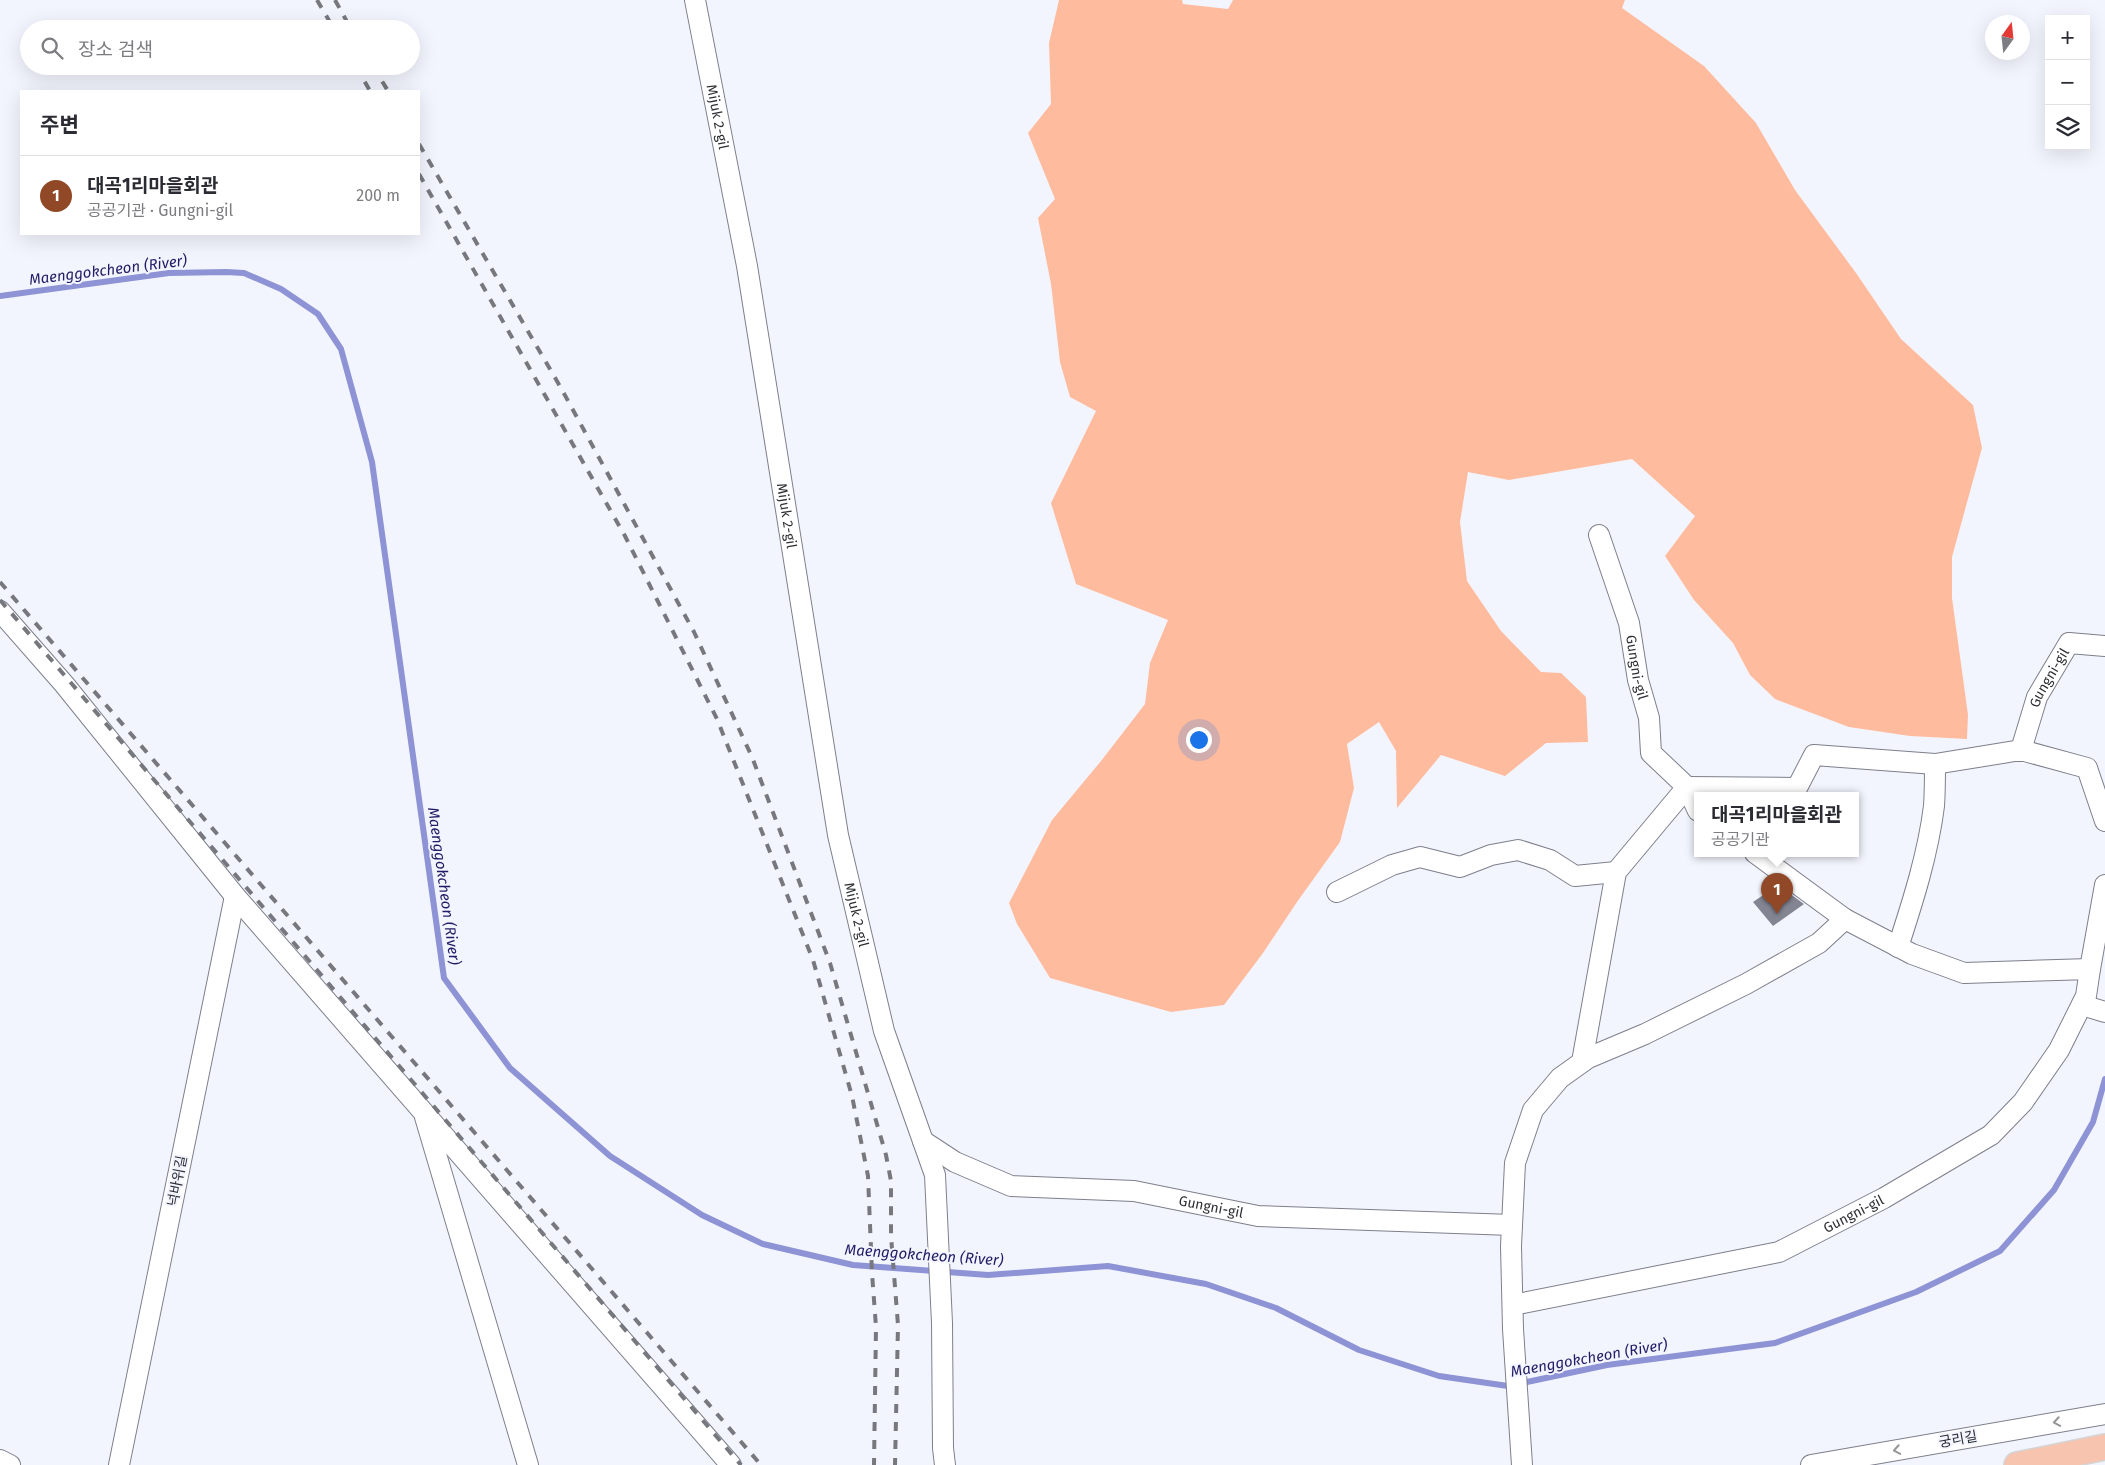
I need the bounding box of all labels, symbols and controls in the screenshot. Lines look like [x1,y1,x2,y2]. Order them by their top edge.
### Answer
north arrow [1985,15,2030,60]
map controls [2045,15,2090,150]
button: + [2045,15,2090,60]
search box [20,20,420,75]
icon: search [38,34,66,62]
text: 장소 검색 [78,38,153,61]
button: − [2045,60,2090,105]
street label: Mijuk 2-gil [703,83,732,151]
button: layers [2045,105,2090,150]
text: 주변 [40,112,79,138]
text: 대곡1리마을회관 [87,174,218,197]
text: 1 [52,186,60,205]
text: 200 m [356,186,400,205]
text: 공공기관 · Gungni-gil [87,201,233,220]
water label: Maenggokcheon (River) [28,251,188,289]
street label: Mijuk 2-gil [773,482,800,550]
street label: Gungni-gil [1622,634,1651,702]
street label: Gungni-gil [2026,645,2073,709]
your location [1186,727,1212,753]
popup [1694,792,1859,857]
text: 대곡1리마을회관 [1711,803,1842,826]
water label: Maenggokcheon (River) [424,806,464,966]
text: 공공기관 [1711,830,1770,849]
pin: 1 [1761,873,1793,914]
street label: Mijuk 2-gil [840,881,872,949]
street label: 넉바위길 [164,1154,191,1208]
street label: Gungni-gil [1177,1192,1245,1222]
street label: Gungni-gil [1821,1192,1887,1237]
water label: Maenggokcheon (River) [844,1240,1004,1270]
water label: Maenggokcheon (River) [1509,1335,1669,1381]
one-way arrow [2053,1417,2061,1427]
street label: 궁리길 [1938,1428,1979,1451]
one-way arrow [1893,1444,1901,1454]

